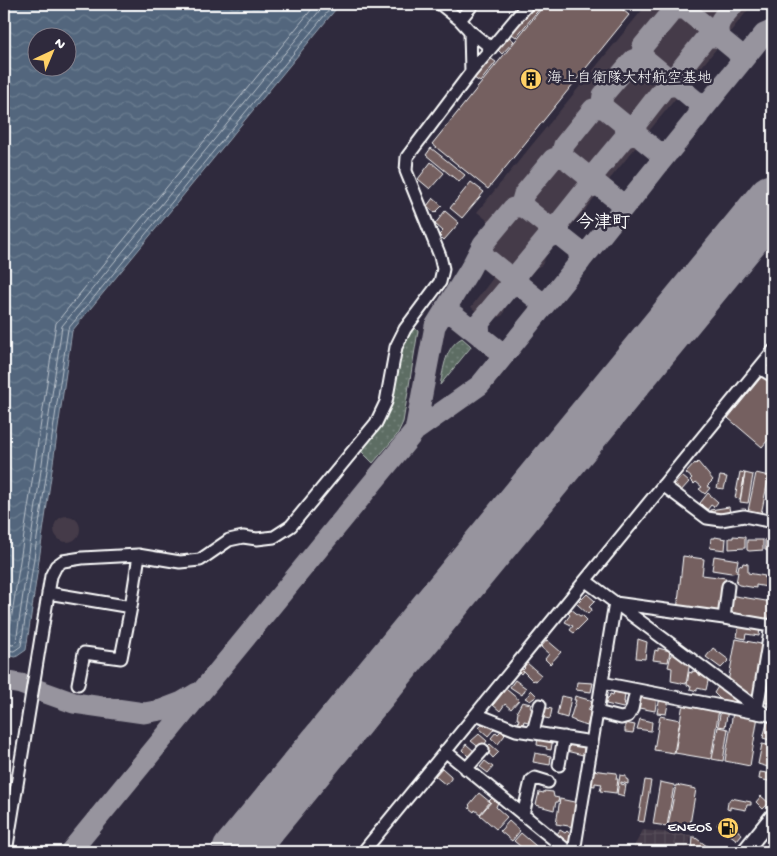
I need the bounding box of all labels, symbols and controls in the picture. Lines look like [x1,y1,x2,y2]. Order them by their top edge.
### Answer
north arrow [28,28,78,78]
text: N [50,35,68,54]
building icon: 海上自衛隊大村航空基地 [519,67,543,91]
place label: 海上自衛隊大村航空基地 [547,69,712,88]
district label: 今津町 [576,212,630,234]
fuel station icon: ENEOS [716,816,740,840]
place label: ENEOS [668,819,712,837]

